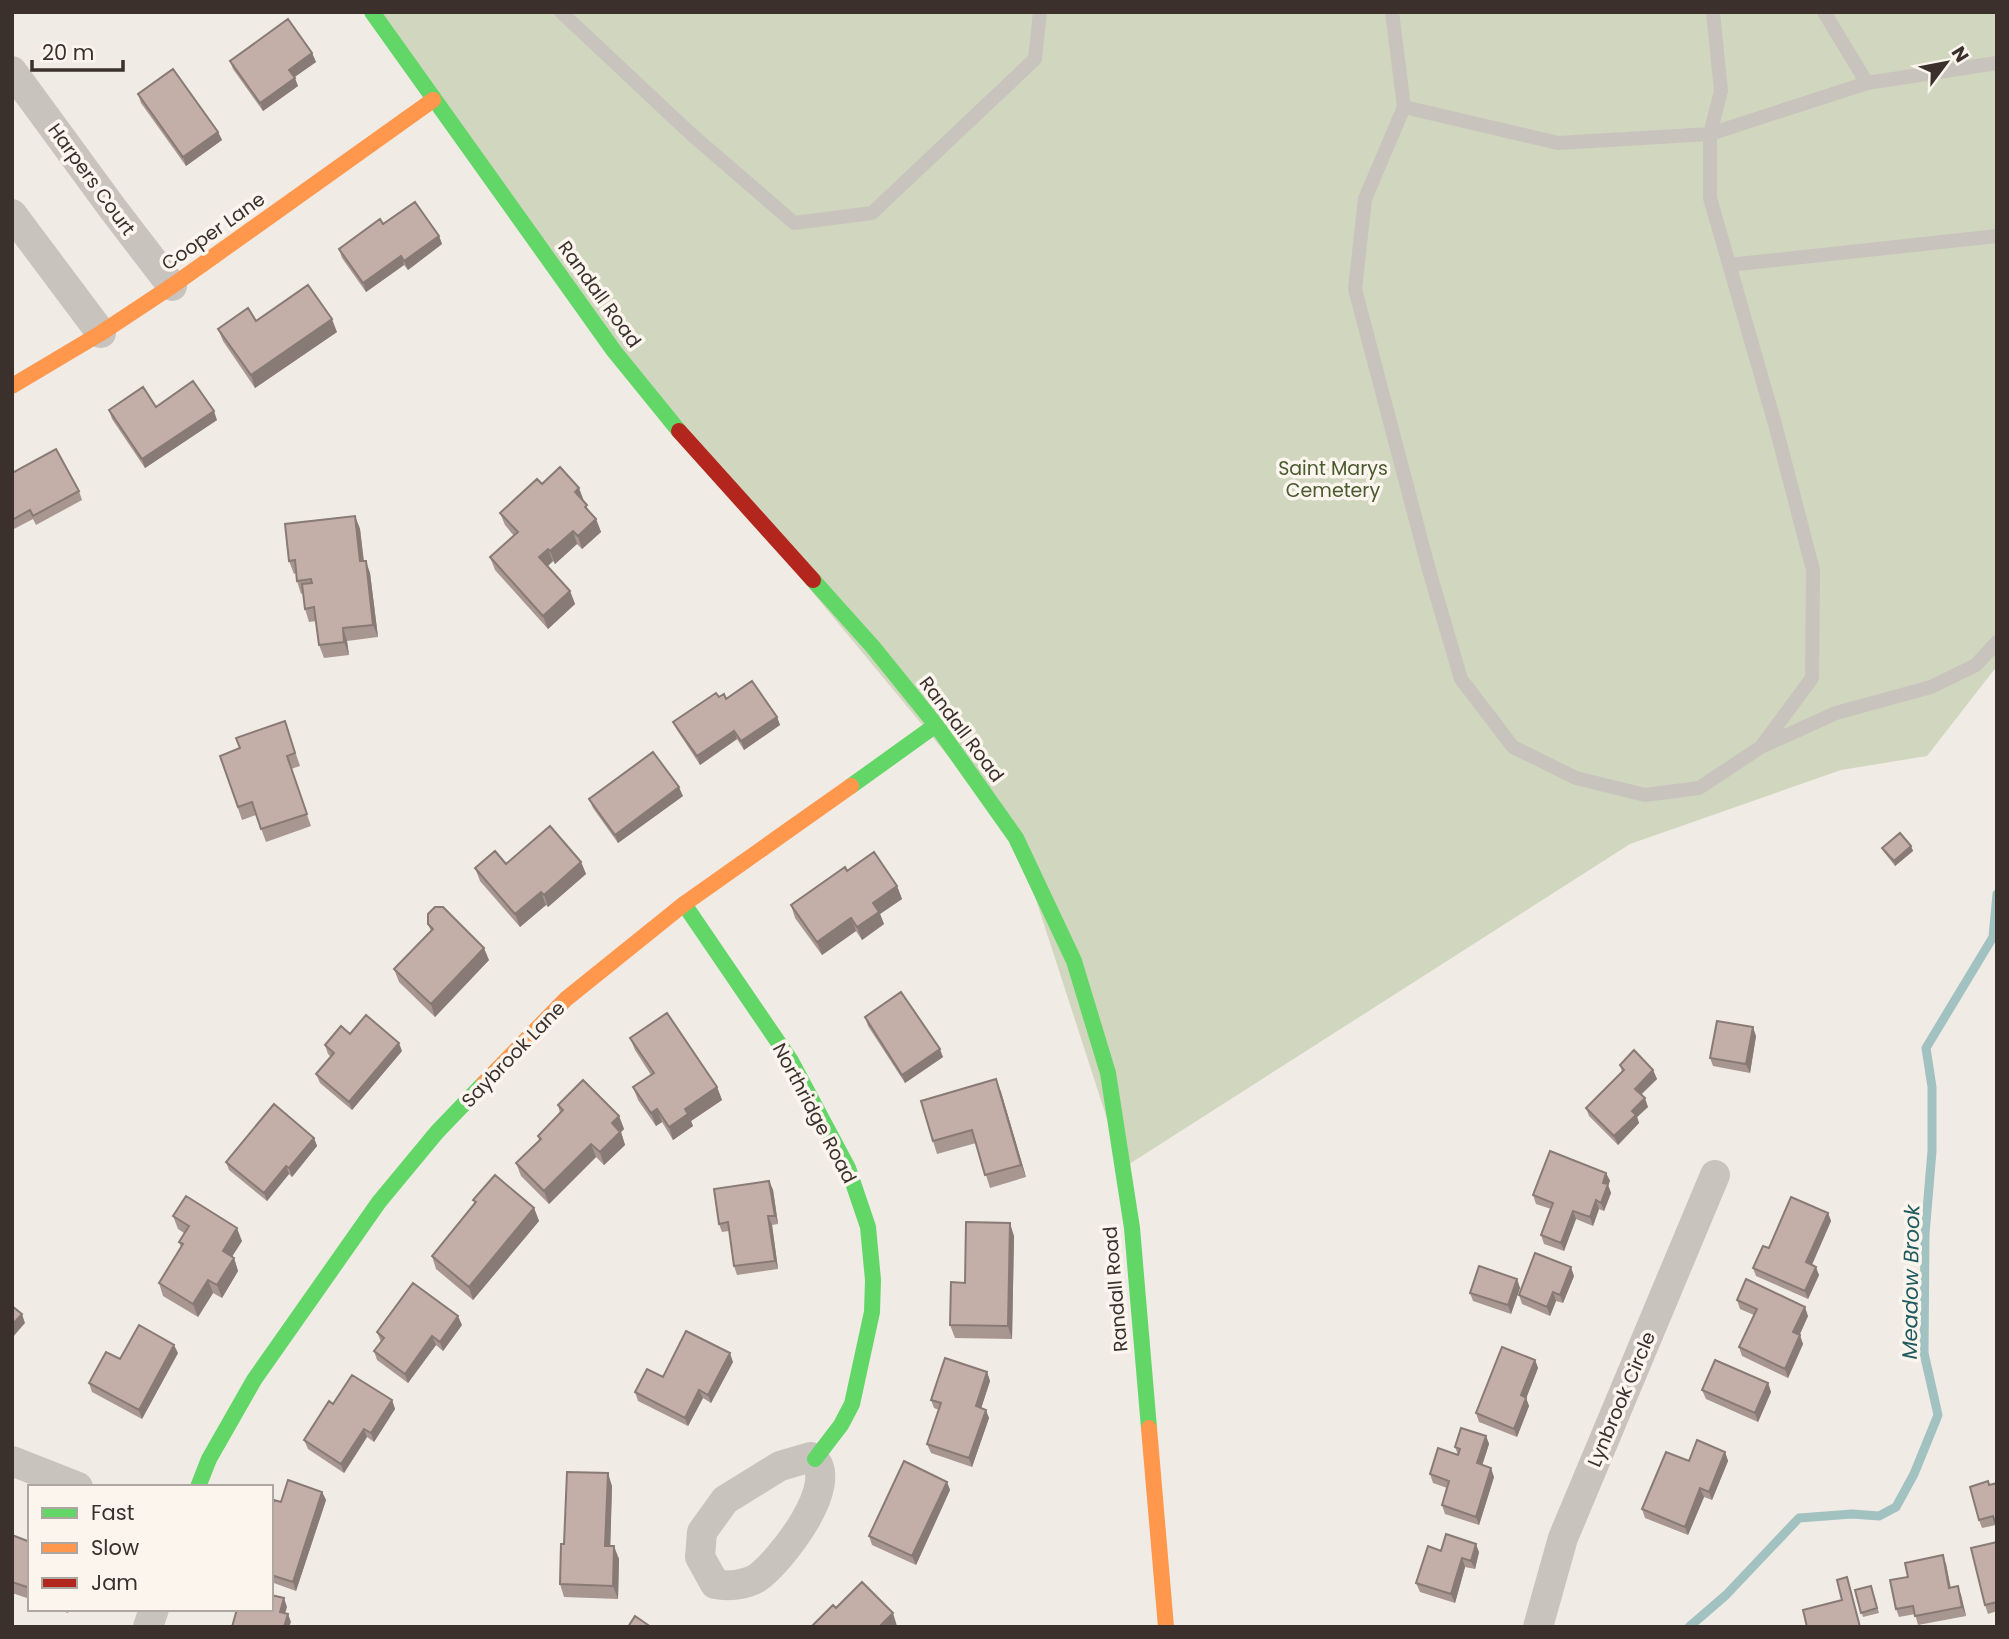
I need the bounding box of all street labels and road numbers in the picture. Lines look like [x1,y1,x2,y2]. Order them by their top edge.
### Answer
street label: Harpers Court [42,118,142,241]
street label: Cooper Lane [156,186,270,277]
street label: Randall Road [552,235,648,353]
street label: Randall Road [913,671,1010,788]
street label: Saybrook Lane [455,995,571,1114]
street label: Northridge Road [766,1038,863,1188]
street label: Randall Road [1097,1225,1134,1353]
street label: Lynbrook Circle [1581,1327,1662,1471]

